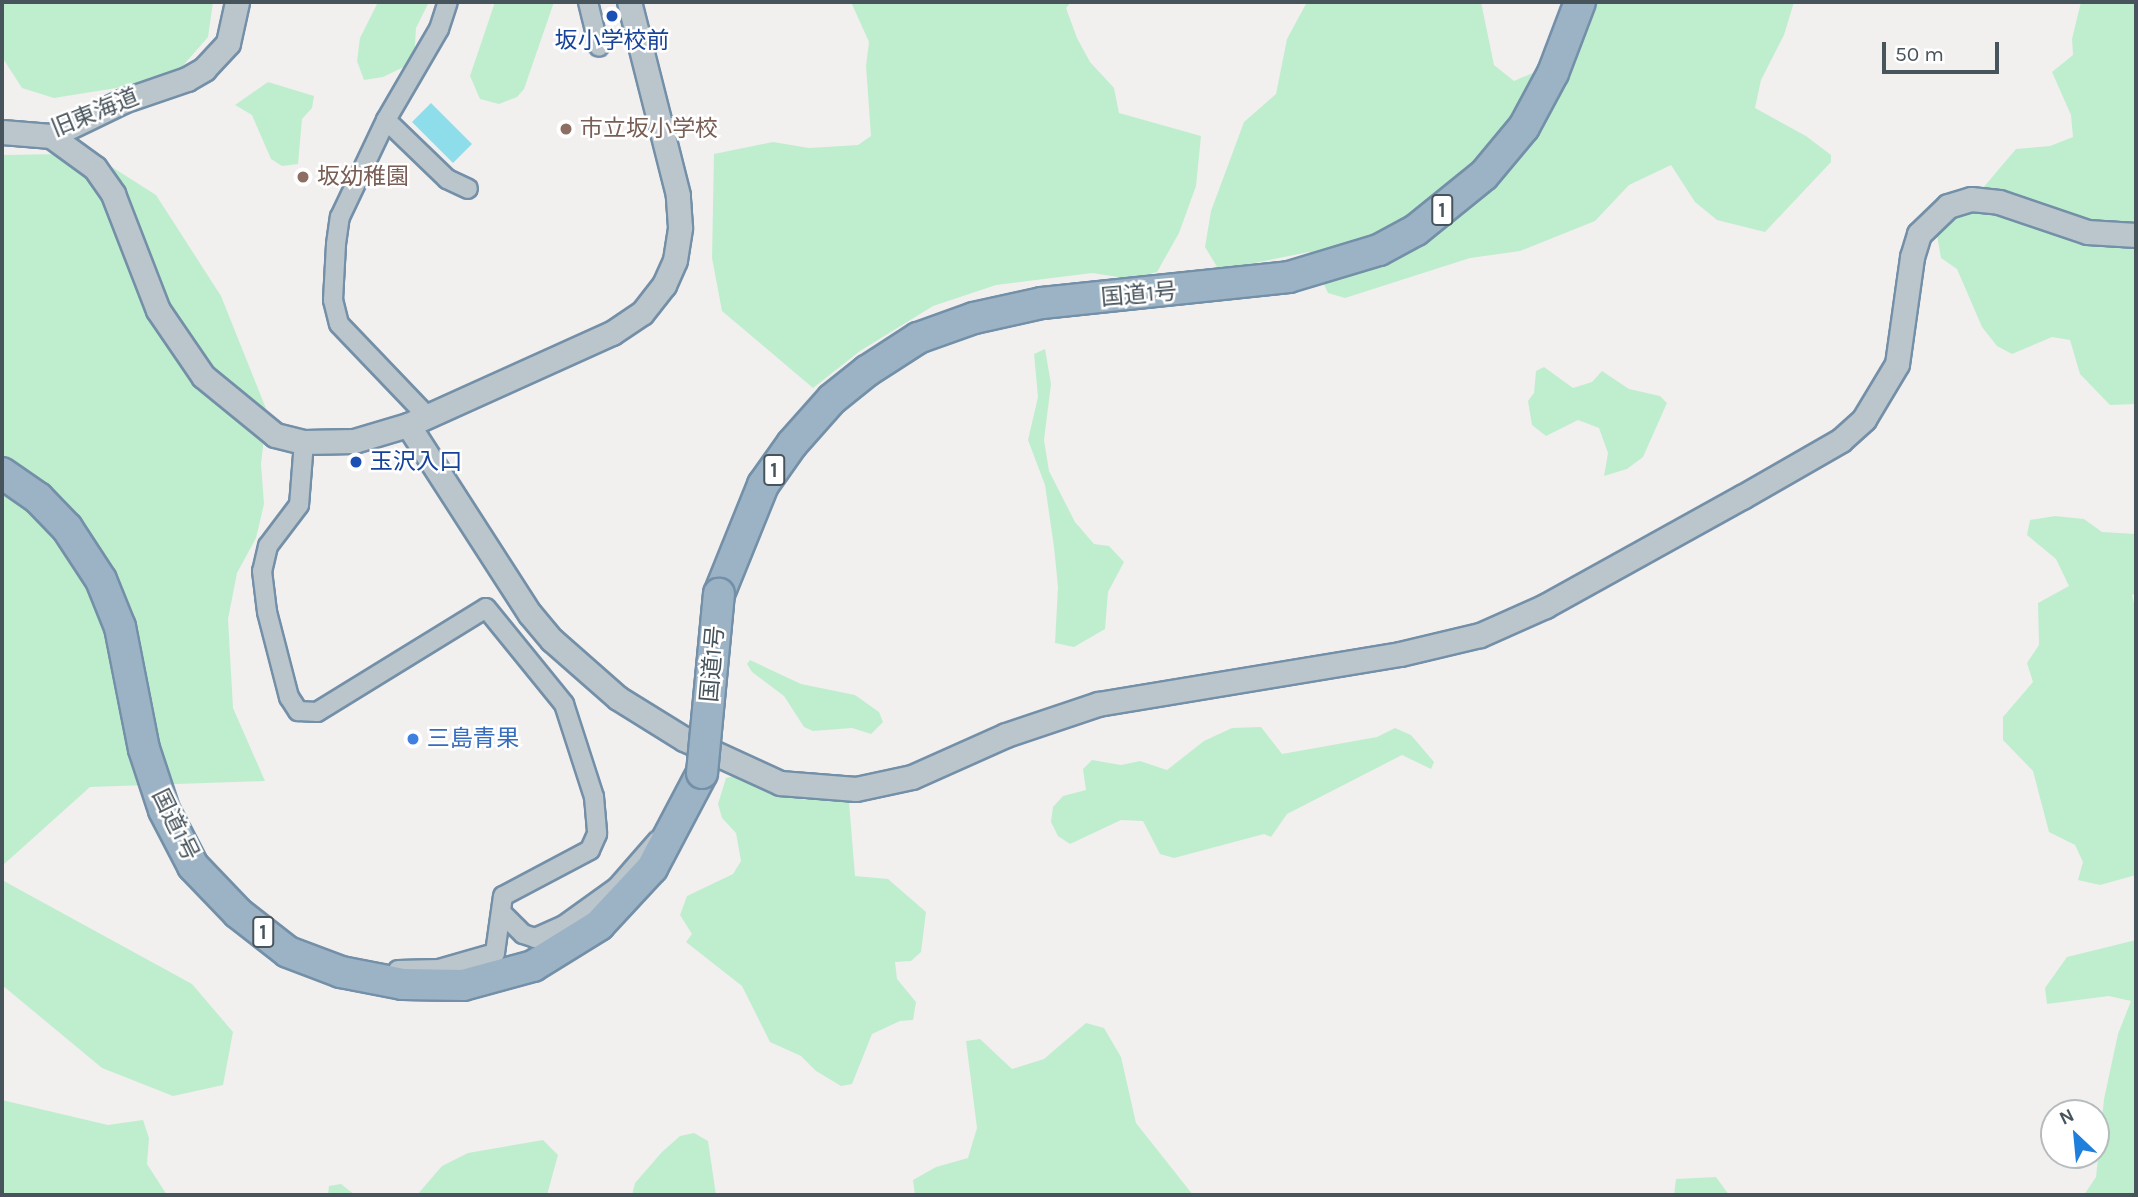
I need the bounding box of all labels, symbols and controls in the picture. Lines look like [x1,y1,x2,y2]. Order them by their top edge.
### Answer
marker: 坂小学校前 [604,8,620,24]
place label: 坂小学校前 [555,27,669,55]
scale bar [1886,28,2003,72]
text: 50 m [1895,42,1944,66]
street label: 旧東海道 [47,83,143,143]
place label: 市立坂小学校 [580,115,718,143]
marker: 市立坂小学校 [558,121,574,137]
place label: 坂幼稚園 [317,163,409,191]
marker: 坂幼稚園 [295,169,311,185]
road number: 1 [1430,192,1454,228]
street label: 国道1号 [1100,278,1178,312]
place label: 玉沢入口 [370,448,462,476]
road number: 1 [762,452,786,488]
marker: 玉沢入口 [348,454,364,470]
street label: 国道1号 [696,625,730,703]
place label: 三島青果 [427,725,519,753]
marker: 三島青果 [405,731,421,747]
street label: 国道1号 [146,785,204,865]
road number: 1 [251,914,275,950]
north arrow [2040,1099,2110,1169]
text: N [2056,1104,2078,1130]

